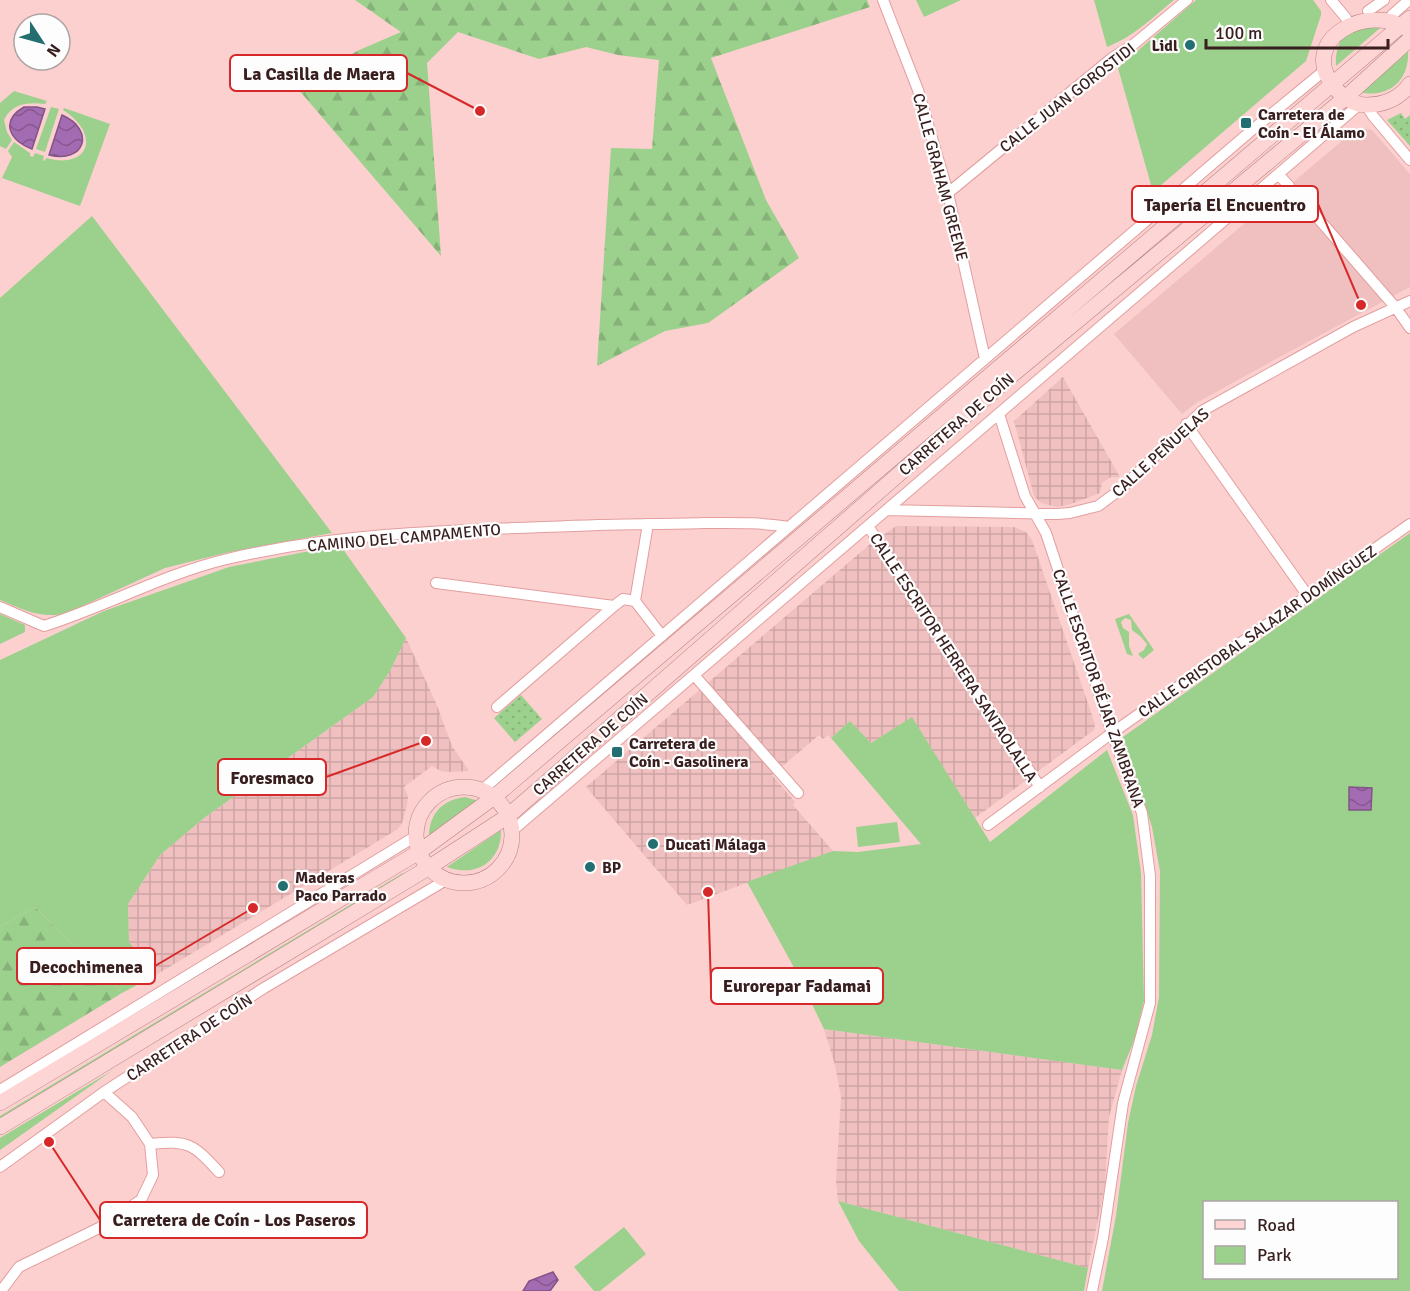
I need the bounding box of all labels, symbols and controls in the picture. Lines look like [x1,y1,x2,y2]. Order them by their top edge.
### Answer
north arrow [12,12,72,72]
scale bar [1206,12,1388,50]
text: 100 m [1215,22,1262,44]
place label: Lidl [1151,36,1178,56]
marker: Lidl [1183,38,1197,52]
street label: CALLE JUAN GOROSTIDI [996,39,1140,157]
text: N [42,40,65,61]
callout: La Casilla de Maera [230,55,407,91]
text: La Casilla de Maera [243,63,395,85]
street label: CALLE GRAHAM GREENE [908,91,972,263]
place label: Carretera de Coín - El Álamo [1258,105,1365,143]
marker: Carretera de Coín - El Álamo [1239,116,1253,130]
callout: Tapería El Encuentro [1132,186,1318,222]
text: Tapería El Encuentro [1144,194,1306,216]
street label: CARRETERA DE COÍN [895,369,1018,480]
street label: CALLE PEÑUELAS [1108,404,1214,502]
street label: CAMINO DEL CAMPAMENTO [307,520,502,556]
street label: CALLE ESCRITOR HERRERA SANTAOLALLA [865,529,1041,786]
street label: CALLE CRISTOBAL SALAZAR DOMÍNGUEZ [1134,541,1381,722]
street label: CALLE ESCRITOR BÉJAR ZAMBRANA [1048,566,1148,811]
street label: CARRETERA DE COÍN [529,689,652,800]
place label: Carretera de Coín - Gasolinera [629,734,748,772]
marker: Carretera de Coín - Gasolinera [610,745,624,759]
callout: Foresmaco [218,759,326,795]
text: Foresmaco [230,767,314,789]
place label: Ducati Málaga [665,835,766,855]
marker: Ducati Málaga [646,837,660,851]
place label: BP [602,858,621,878]
marker: BP [583,860,597,874]
place label: Maderas Paco Parrado [295,868,387,906]
marker: Maderas Paco Parrado [276,879,290,893]
callout: Decochimenea [17,948,155,984]
text: Decochimenea [29,956,143,978]
callout: Eurorepar Fadamai [711,968,883,1004]
text: Eurorepar Fadamai [723,975,871,997]
street label: CARRETERA DE COÍN [123,990,256,1086]
legend [1203,1201,1398,1279]
callout: Carretera de Coín - Los Paseros [100,1202,367,1238]
text: Carretera de Coín - Los Paseros [113,1209,355,1231]
text: Road [1257,1214,1296,1236]
text: Park [1257,1244,1292,1266]

